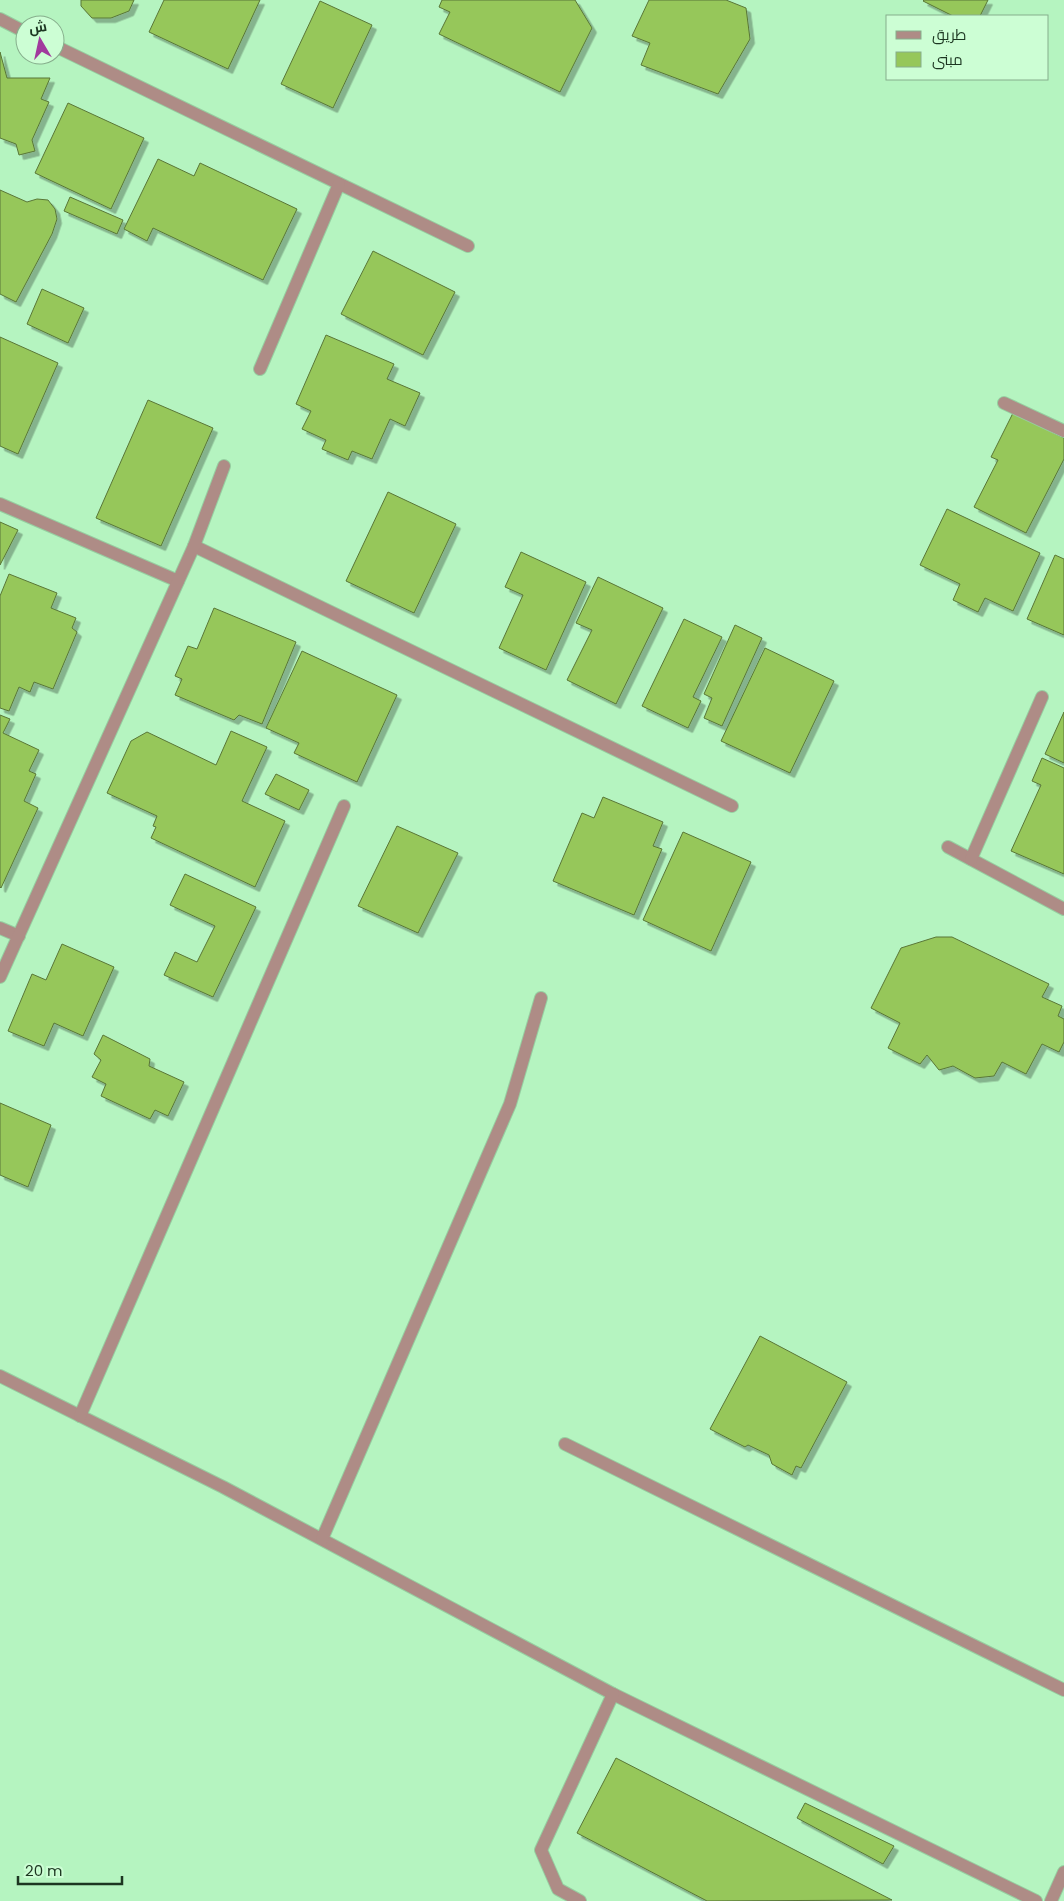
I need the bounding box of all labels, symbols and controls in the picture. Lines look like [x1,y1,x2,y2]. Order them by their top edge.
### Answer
north arrow [15,15,65,65]
legend [886,15,1049,80]
text: ش [28,16,48,38]
text: طريق [932,24,966,45]
text: مبنى [932,49,963,70]
scale bar [18,1854,121,1886]
text: 20 m [25,1860,63,1881]

